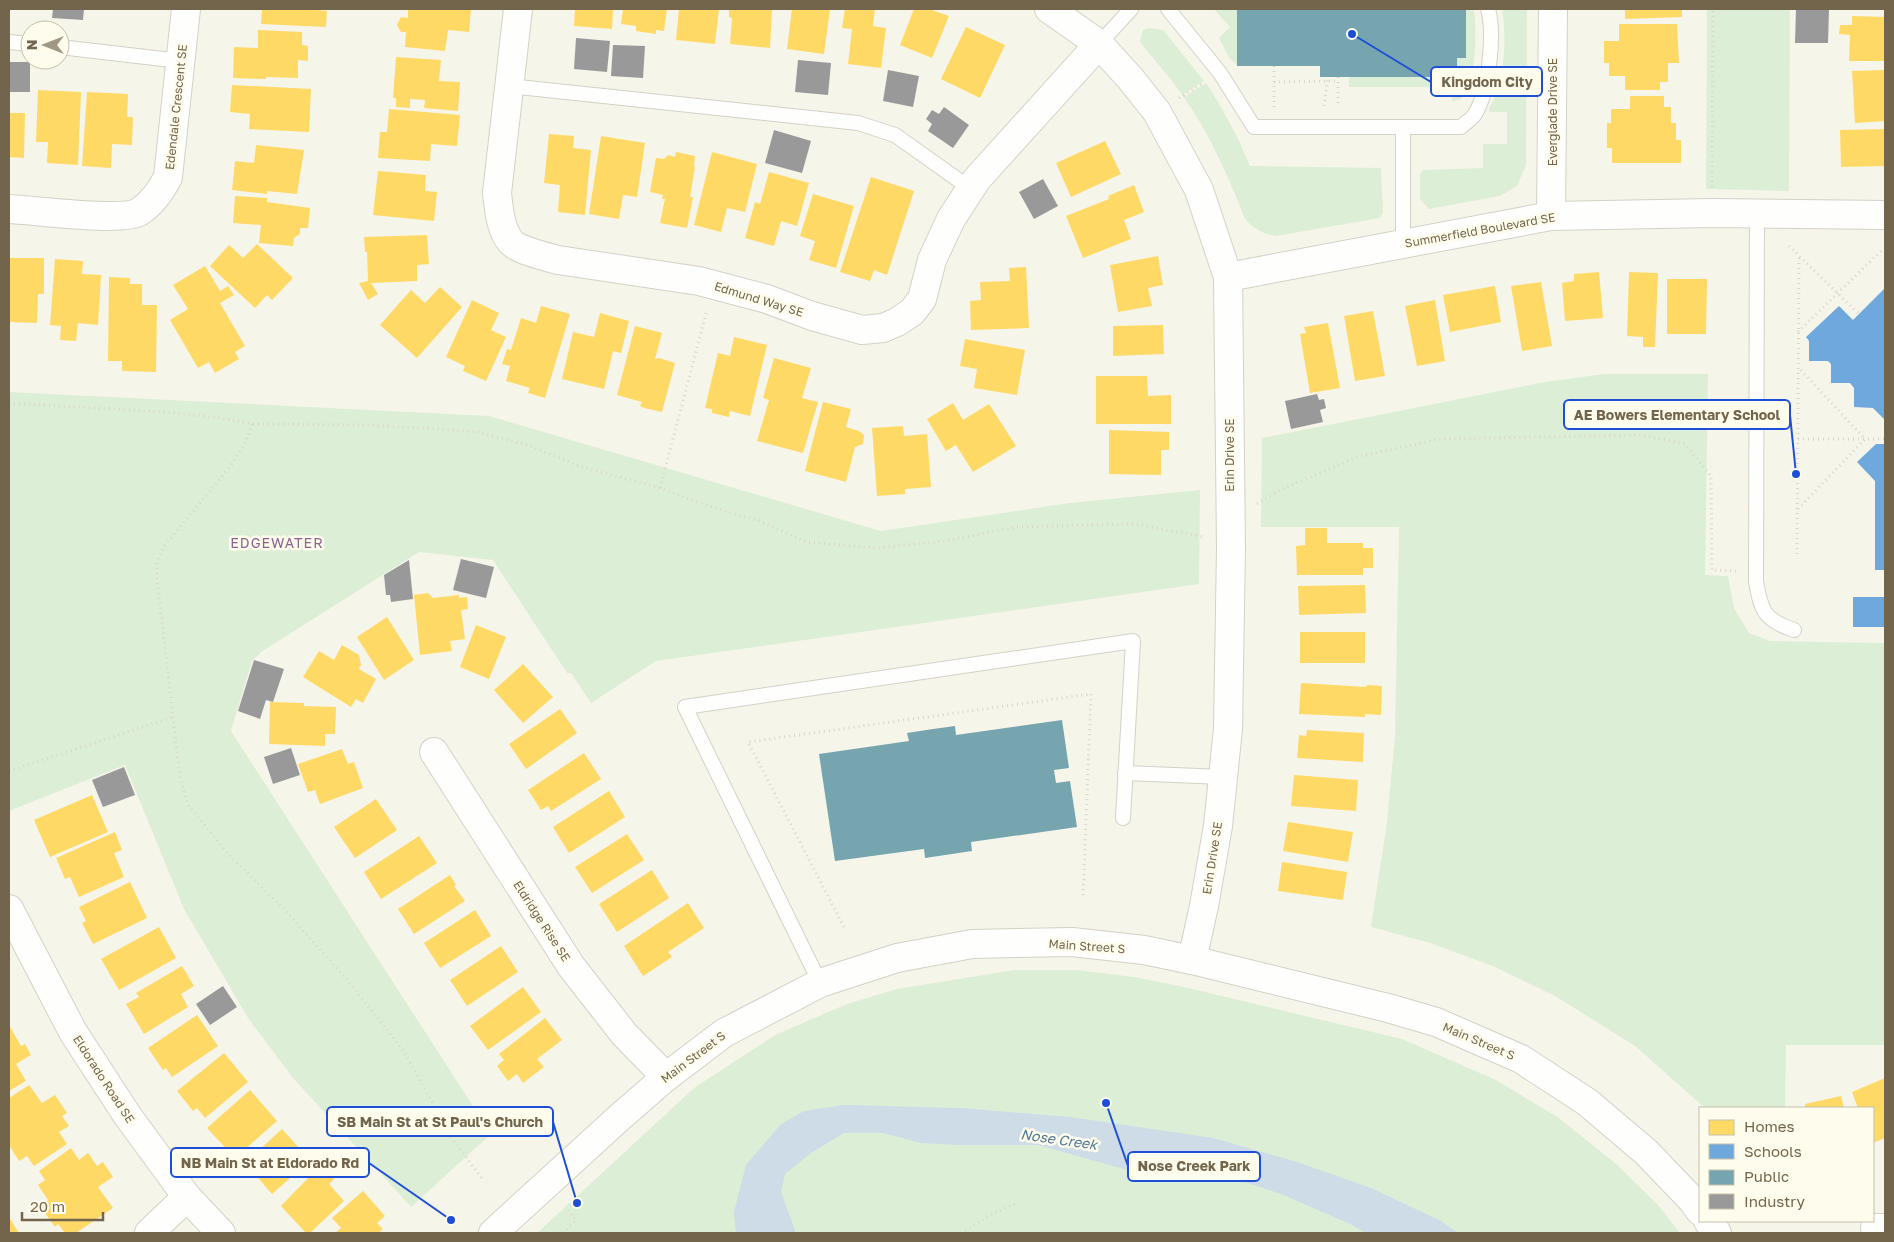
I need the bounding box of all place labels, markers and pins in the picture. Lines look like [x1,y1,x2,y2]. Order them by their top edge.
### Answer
callout: Kingdom City [1431,67,1542,96]
callout: AE Bowers Elementary School [1564,400,1790,429]
callout: SB Main St at St Paul's Church [327,1107,553,1136]
callout: NB Main St at Eldorado Rd [171,1148,369,1177]
callout: Nose Creek Park [1128,1152,1260,1181]

